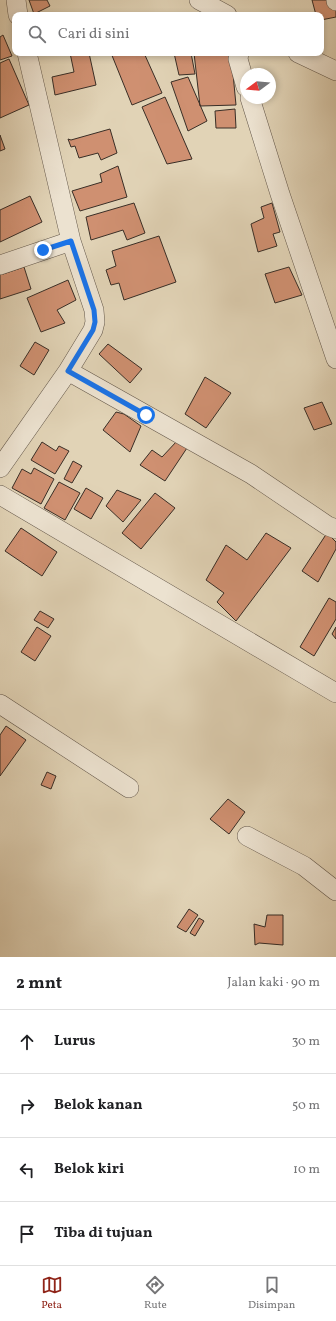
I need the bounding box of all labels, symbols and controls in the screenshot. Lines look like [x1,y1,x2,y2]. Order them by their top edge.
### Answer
search box [12,12,324,56]
icon: search [26,23,48,45]
text: Cari di sini [58,24,129,45]
north arrow [240,68,276,104]
route end [34,241,52,259]
route start [137,406,155,424]
text: 2 mnt [16,972,62,995]
text: Jalan kaki · 90 m [227,974,320,992]
icon: ahead [16,1031,38,1053]
text: Lurus [54,1031,95,1052]
text: 30 m [292,1033,320,1051]
icon: right [16,1095,38,1117]
text: Belok kanan [54,1095,143,1116]
text: 50 m [292,1097,320,1115]
icon: left [16,1159,38,1181]
text: Belok kiri [54,1159,124,1180]
text: 10 m [293,1161,320,1179]
icon: arrive [16,1223,38,1245]
text: Tiba di tujuan [54,1223,153,1244]
tab: Peta [41,1274,63,1313]
tab: Rute [144,1274,167,1313]
tab: Disimpan [248,1274,295,1313]

